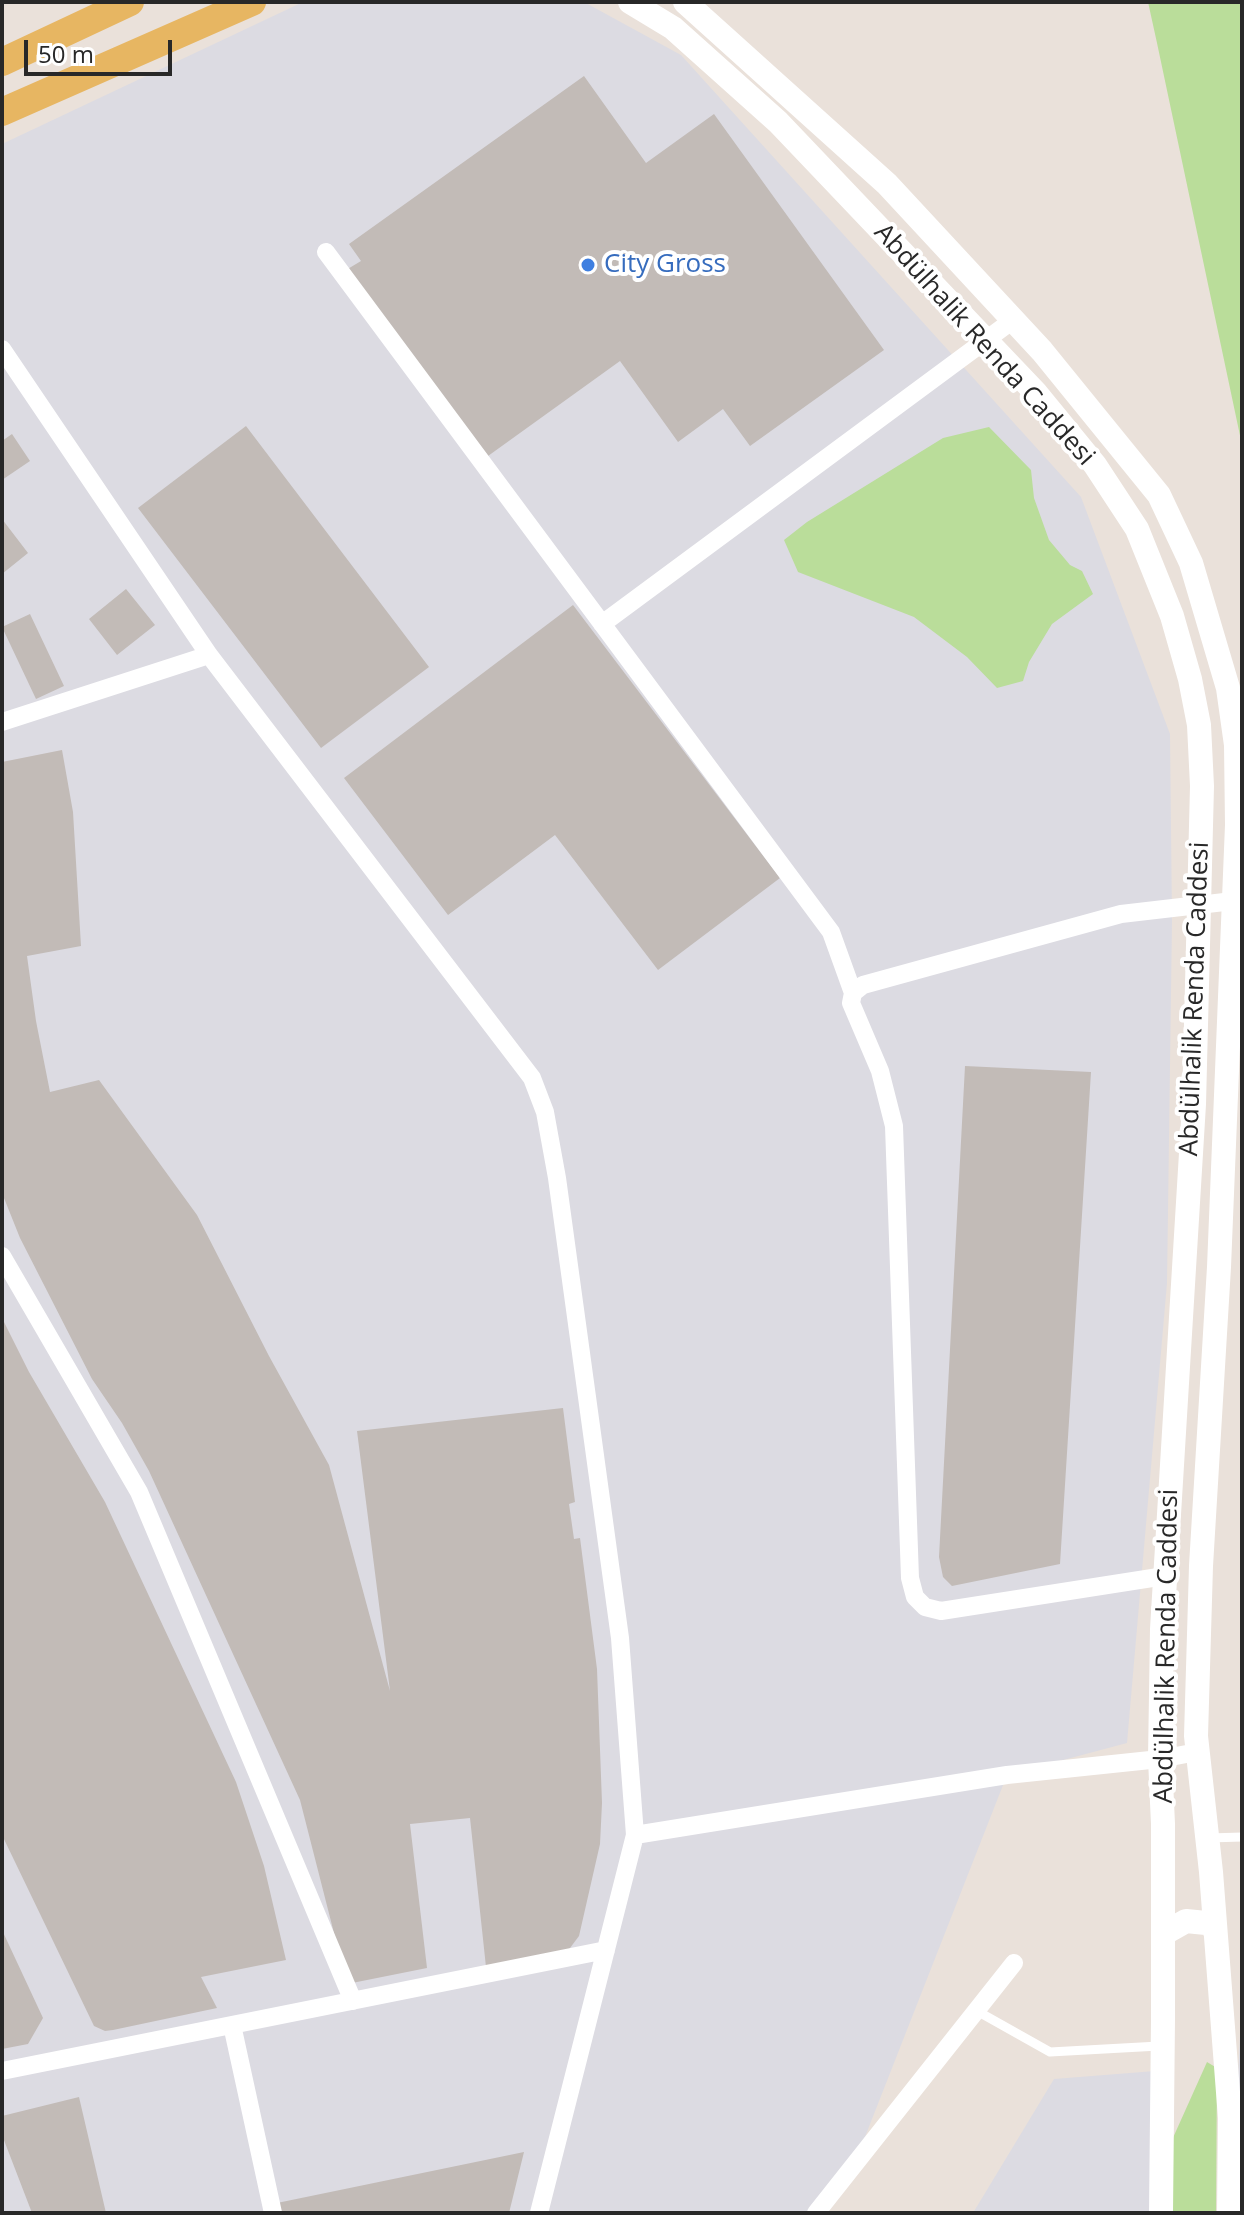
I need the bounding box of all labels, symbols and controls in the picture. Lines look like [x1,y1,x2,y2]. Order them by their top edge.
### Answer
scale bar [28,24,176,74]
text: 50 m [38,37,94,70]
street label: Abdülhalik Renda Caddesi [867,218,1101,472]
place label: City Gross [604,249,726,281]
marker: City Gross [579,256,597,274]
street label: Abdülhalik Renda Caddesi [1174,841,1216,1157]
street label: Abdülhalik Renda Caddesi [1149,1488,1185,1804]

